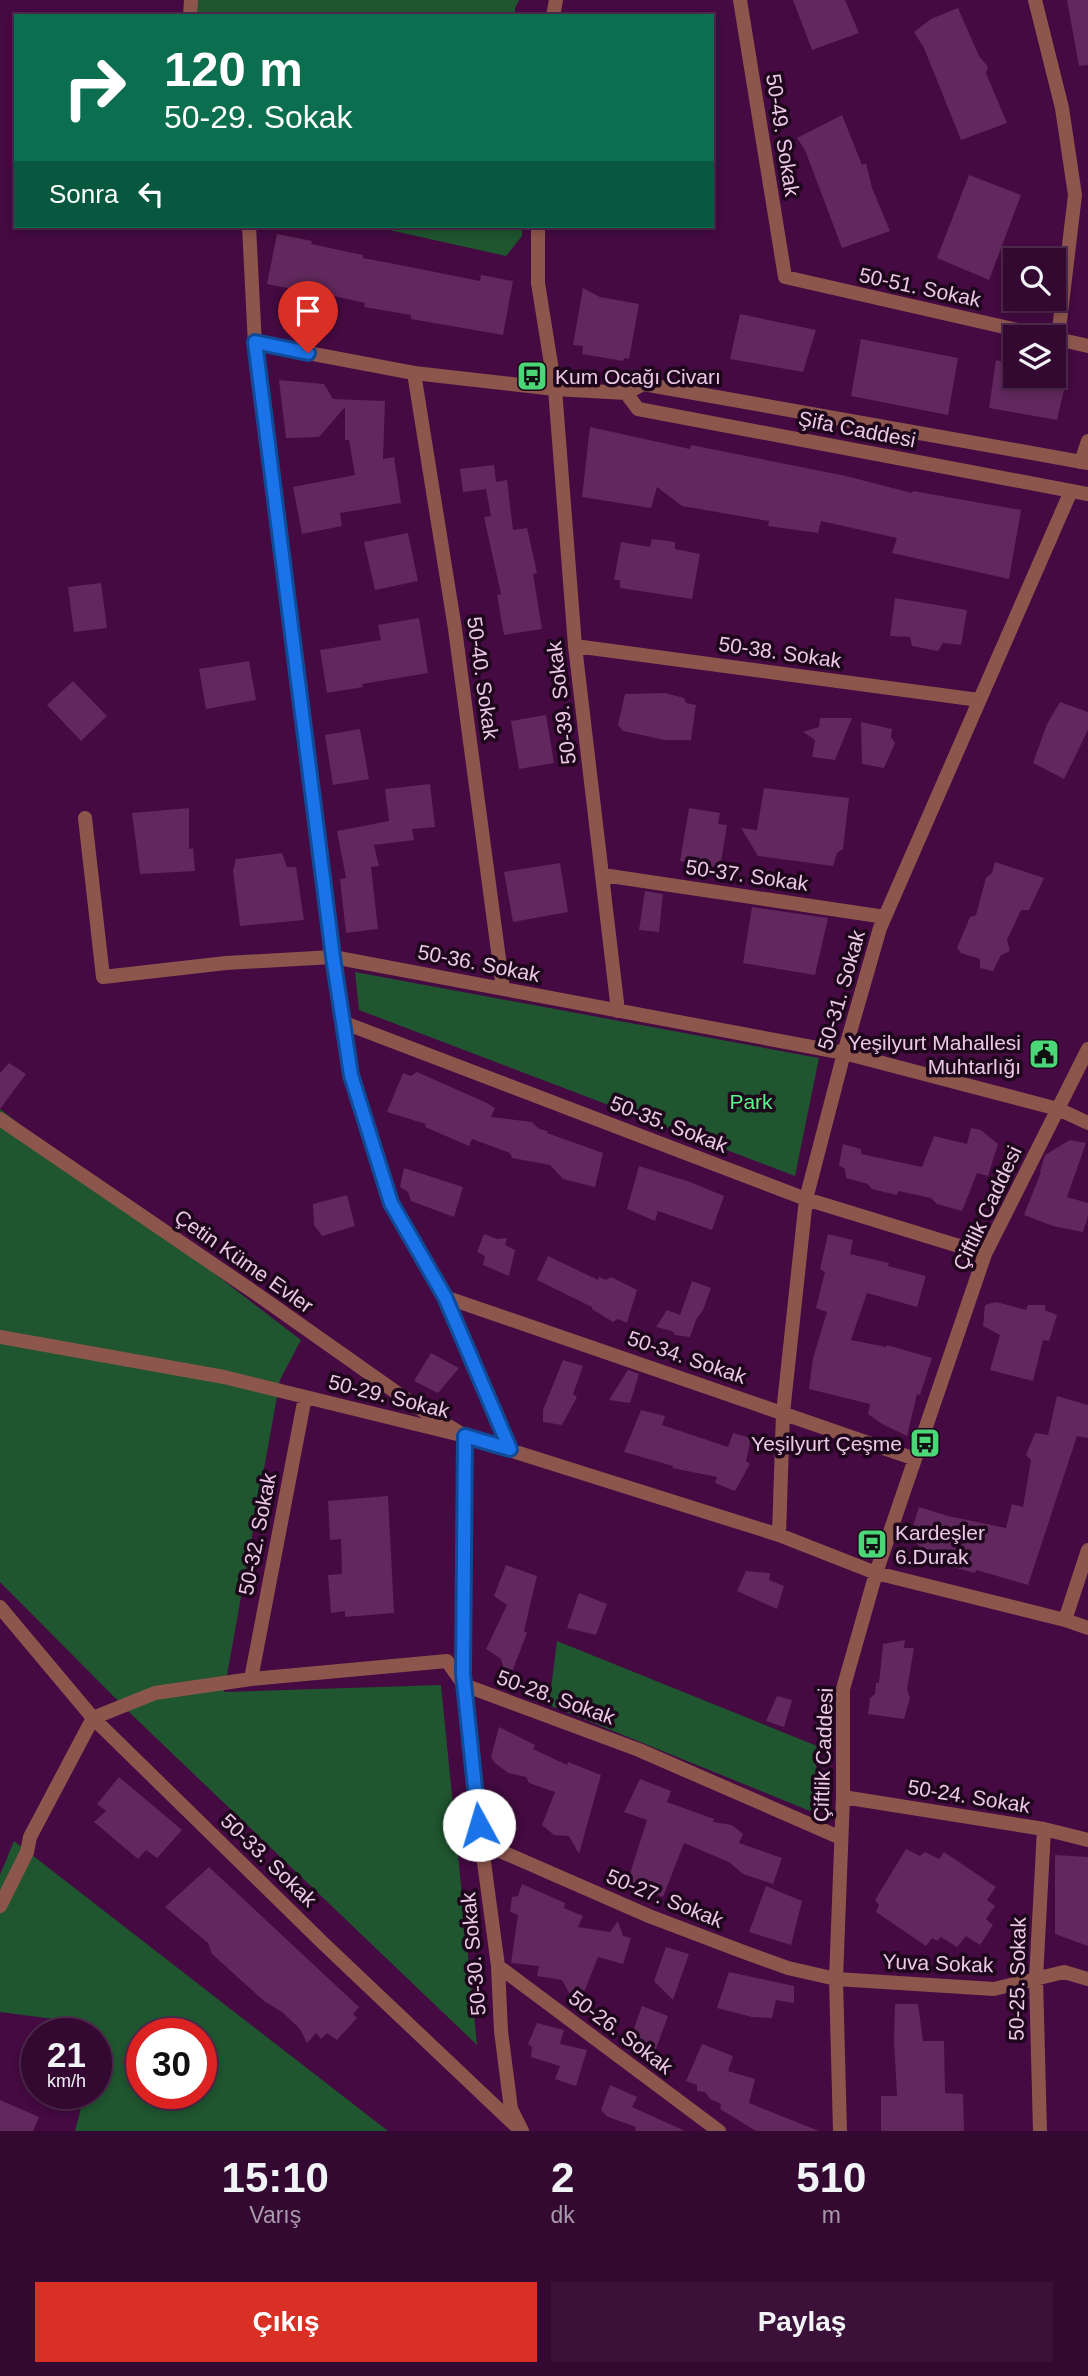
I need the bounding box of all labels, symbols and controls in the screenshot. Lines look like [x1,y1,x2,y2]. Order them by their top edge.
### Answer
icon: right [49,42,140,133]
text: 120 m [164,42,303,96]
street label: 50-49. Sokak [762,72,804,198]
text: 50-29. Sokak [164,99,353,135]
icon: left [132,175,170,213]
text: Sonra [49,179,118,209]
map controls [1003,248,1066,388]
button: search [1003,248,1066,311]
street label: 50-51. Sokak [857,263,983,311]
pin [278,281,338,353]
icon: arrive [289,292,327,330]
button: layers [1003,325,1066,388]
bus stop icon: Kum Ocağı Civarı [515,359,549,393]
place label: Kum Ocağı Civarı [555,365,721,388]
street label: Şifa Caddesi [796,406,918,452]
street label: 50-40. Sokak [463,615,503,741]
street label: 50-38. Sokak [717,632,843,672]
street label: 50-39. Sokak [542,640,580,766]
street label: 50-37. Sokak [684,855,810,895]
street label: 50-31. Sokak [813,927,869,1053]
street label: 50-36. Sokak [416,940,542,986]
place label: Yeşilyurt Mahallesi Muhtarlığı [848,1031,1021,1078]
public building icon: Yeşilyurt Mahallesi Muhtarlığı [1027,1037,1061,1071]
park label: Park [729,1090,773,1113]
street label: 50-35. Sokak [607,1091,731,1157]
street label: Çiftlik Caddesi [948,1142,1026,1274]
street label: Çetin Küme Evler [170,1205,318,1317]
street label: 50-34. Sokak [625,1326,750,1388]
street label: 50-29. Sokak [326,1370,452,1422]
bus stop icon: Yeşilyurt Çeşme [908,1426,942,1460]
place label: Yeşilyurt Çeşme [751,1432,902,1455]
street label: 50-32. Sokak [234,1471,280,1597]
place label: Kardeşler 6.Durak [895,1521,985,1568]
bus stop icon: Kardeşler 6.Durak [855,1527,889,1561]
street label: 50-28. Sokak [494,1665,619,1729]
street label: Çiftlik Caddesi [809,1688,837,1822]
street label: 50-24. Sokak [906,1775,1032,1817]
position arrow [442,1788,516,1862]
street label: 50-33. Sokak [217,1809,322,1912]
street label: 50-27. Sokak [603,1864,727,1932]
street label: 50-30. Sokak [456,1891,490,2017]
street label: 50-25. Sokak [1004,1916,1030,2041]
street label: Yuva Sokak [882,1950,994,1976]
street label: 50-26. Sokak [565,1986,678,2079]
speed limit sign: 30 [126,2018,217,2109]
text: 21 [47,2035,86,2074]
text: km/h [47,2071,86,2091]
text: 15:10 [222,2154,329,2201]
text: 2 [551,2154,574,2201]
text: 510 [796,2154,866,2201]
text: Varış [249,2202,301,2228]
text: dk [551,2202,575,2228]
text: m [822,2202,841,2228]
button: Çıkış [35,2282,537,2362]
button: Paylaş [551,2282,1053,2362]

